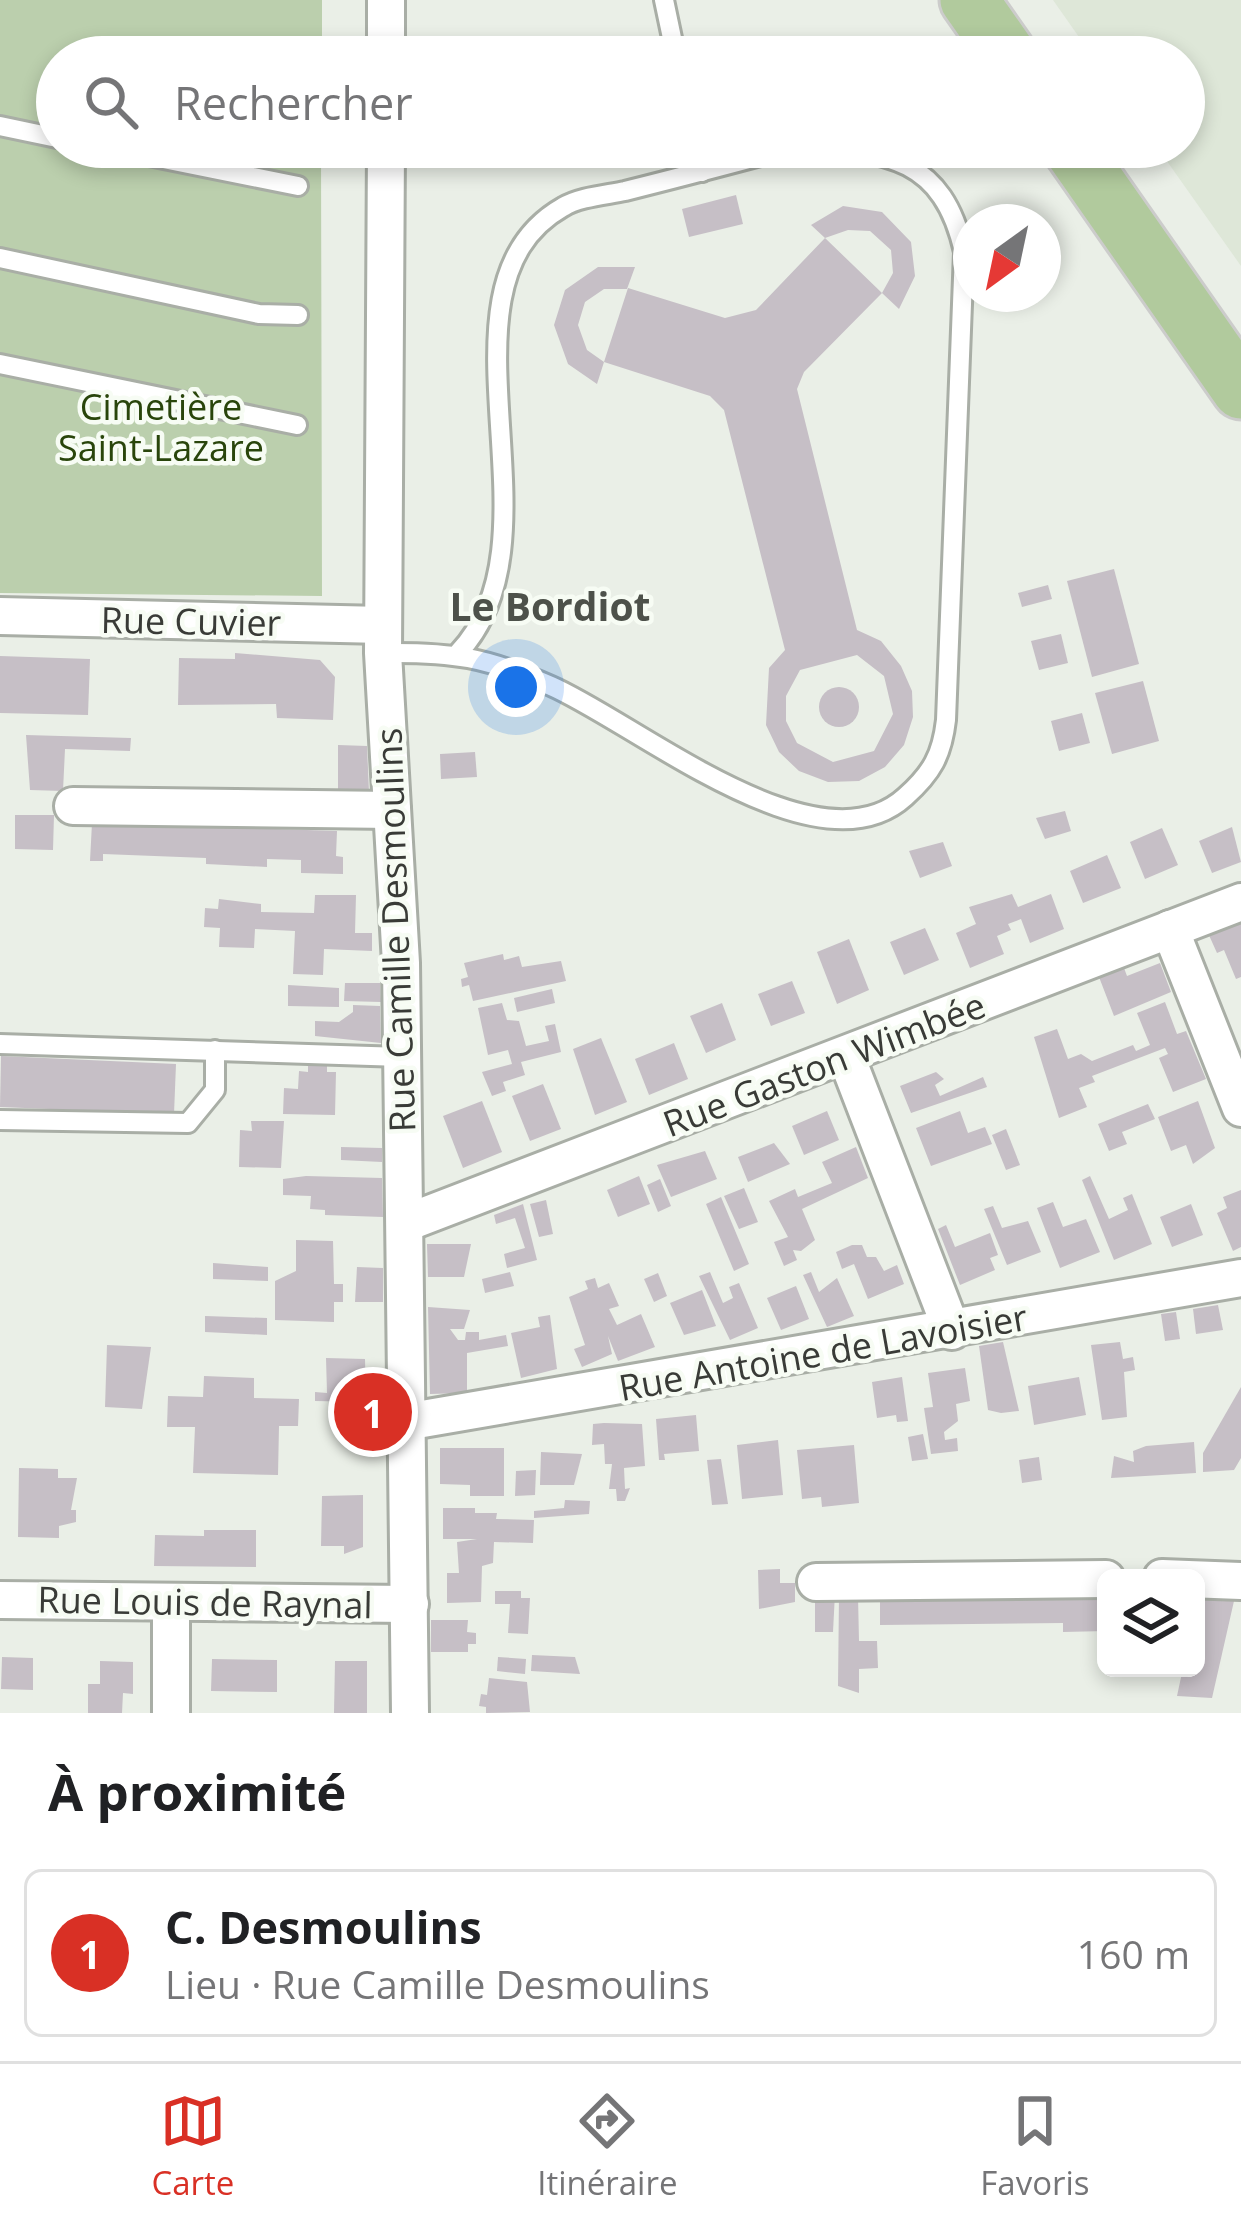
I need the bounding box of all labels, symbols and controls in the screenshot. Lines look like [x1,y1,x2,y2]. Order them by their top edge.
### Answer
search box [36,36,1205,168]
icon: search [78,69,144,135]
text: Rechercher [174,72,413,133]
north arrow [953,204,1061,312]
park label: Cimetière Saint-Lazare [58,382,264,472]
district label: Le Bordiot [450,579,650,632]
street label: Rue Cuvier [100,595,282,647]
your location [486,657,546,717]
street label: Rue Camille Desmoulins [363,727,427,1133]
street label: Rue Gaston Wimbée [656,980,992,1148]
street label: Rue Antoine de Lavoisier [615,1292,1031,1412]
pin: 1 [334,1367,412,1457]
map controls [1097,1569,1205,1677]
button: layers [1097,1569,1205,1677]
street label: Rue Louis de Raynal [37,1575,373,1629]
text: À proximité [48,1756,346,1826]
text: C. Desmoulins [165,1896,482,1957]
text: 1 [79,1927,101,1980]
text: 160 m [1077,1927,1190,1980]
text: Lieu · Rue Camille Desmoulins [165,1957,710,2010]
tab: Carte [151,2088,234,2205]
tab: Itinéraire [537,2088,677,2205]
tab: Favoris [980,2088,1090,2205]

